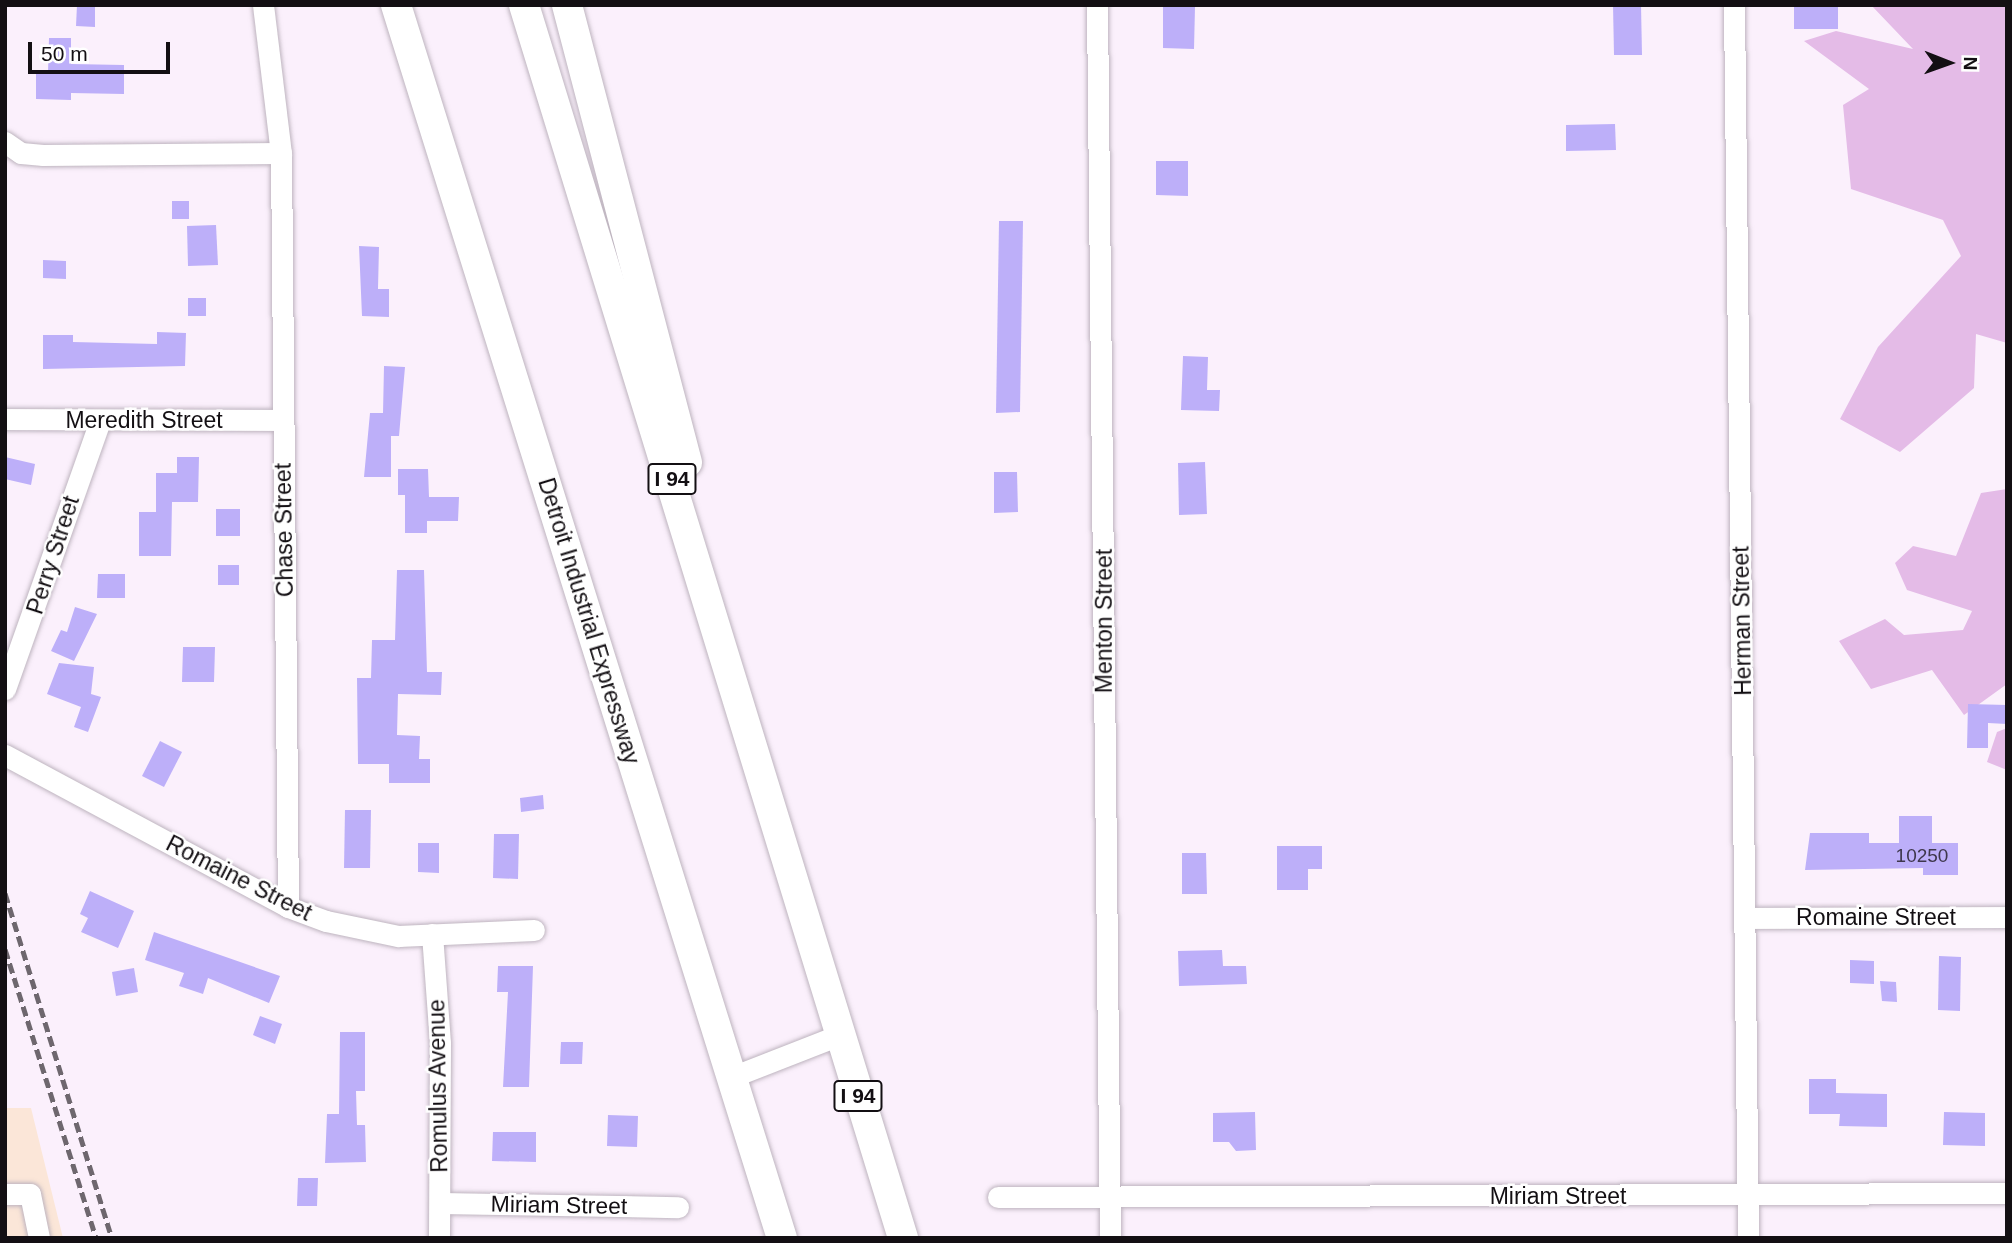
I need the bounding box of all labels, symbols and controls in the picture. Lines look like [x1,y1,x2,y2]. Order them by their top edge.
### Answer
scale bar [32,28,173,72]
north arrow [1914,28,1984,98]
text: 50 m [41,42,88,65]
text: N [1960,56,1981,70]
street label: Meredith Street [65,406,223,434]
road number: I 94 [646,462,698,496]
street label: Chase Street [269,463,299,597]
street label: Detroit Industrial Expressway [532,475,646,767]
street label: Perry Street [21,492,85,618]
street label: Herman Street [1727,546,1757,696]
street label: Menton Street [1090,549,1118,693]
street label: Romaine Street [162,829,316,927]
house number: 10250 [1896,845,1948,867]
street label: Romaine Street [1796,903,1956,931]
street label: Romulus Avenue [423,998,453,1174]
road number: I 94 [832,1078,884,1114]
street label: Miriam Street [1490,1182,1626,1210]
street label: Miriam Street [490,1190,628,1220]

